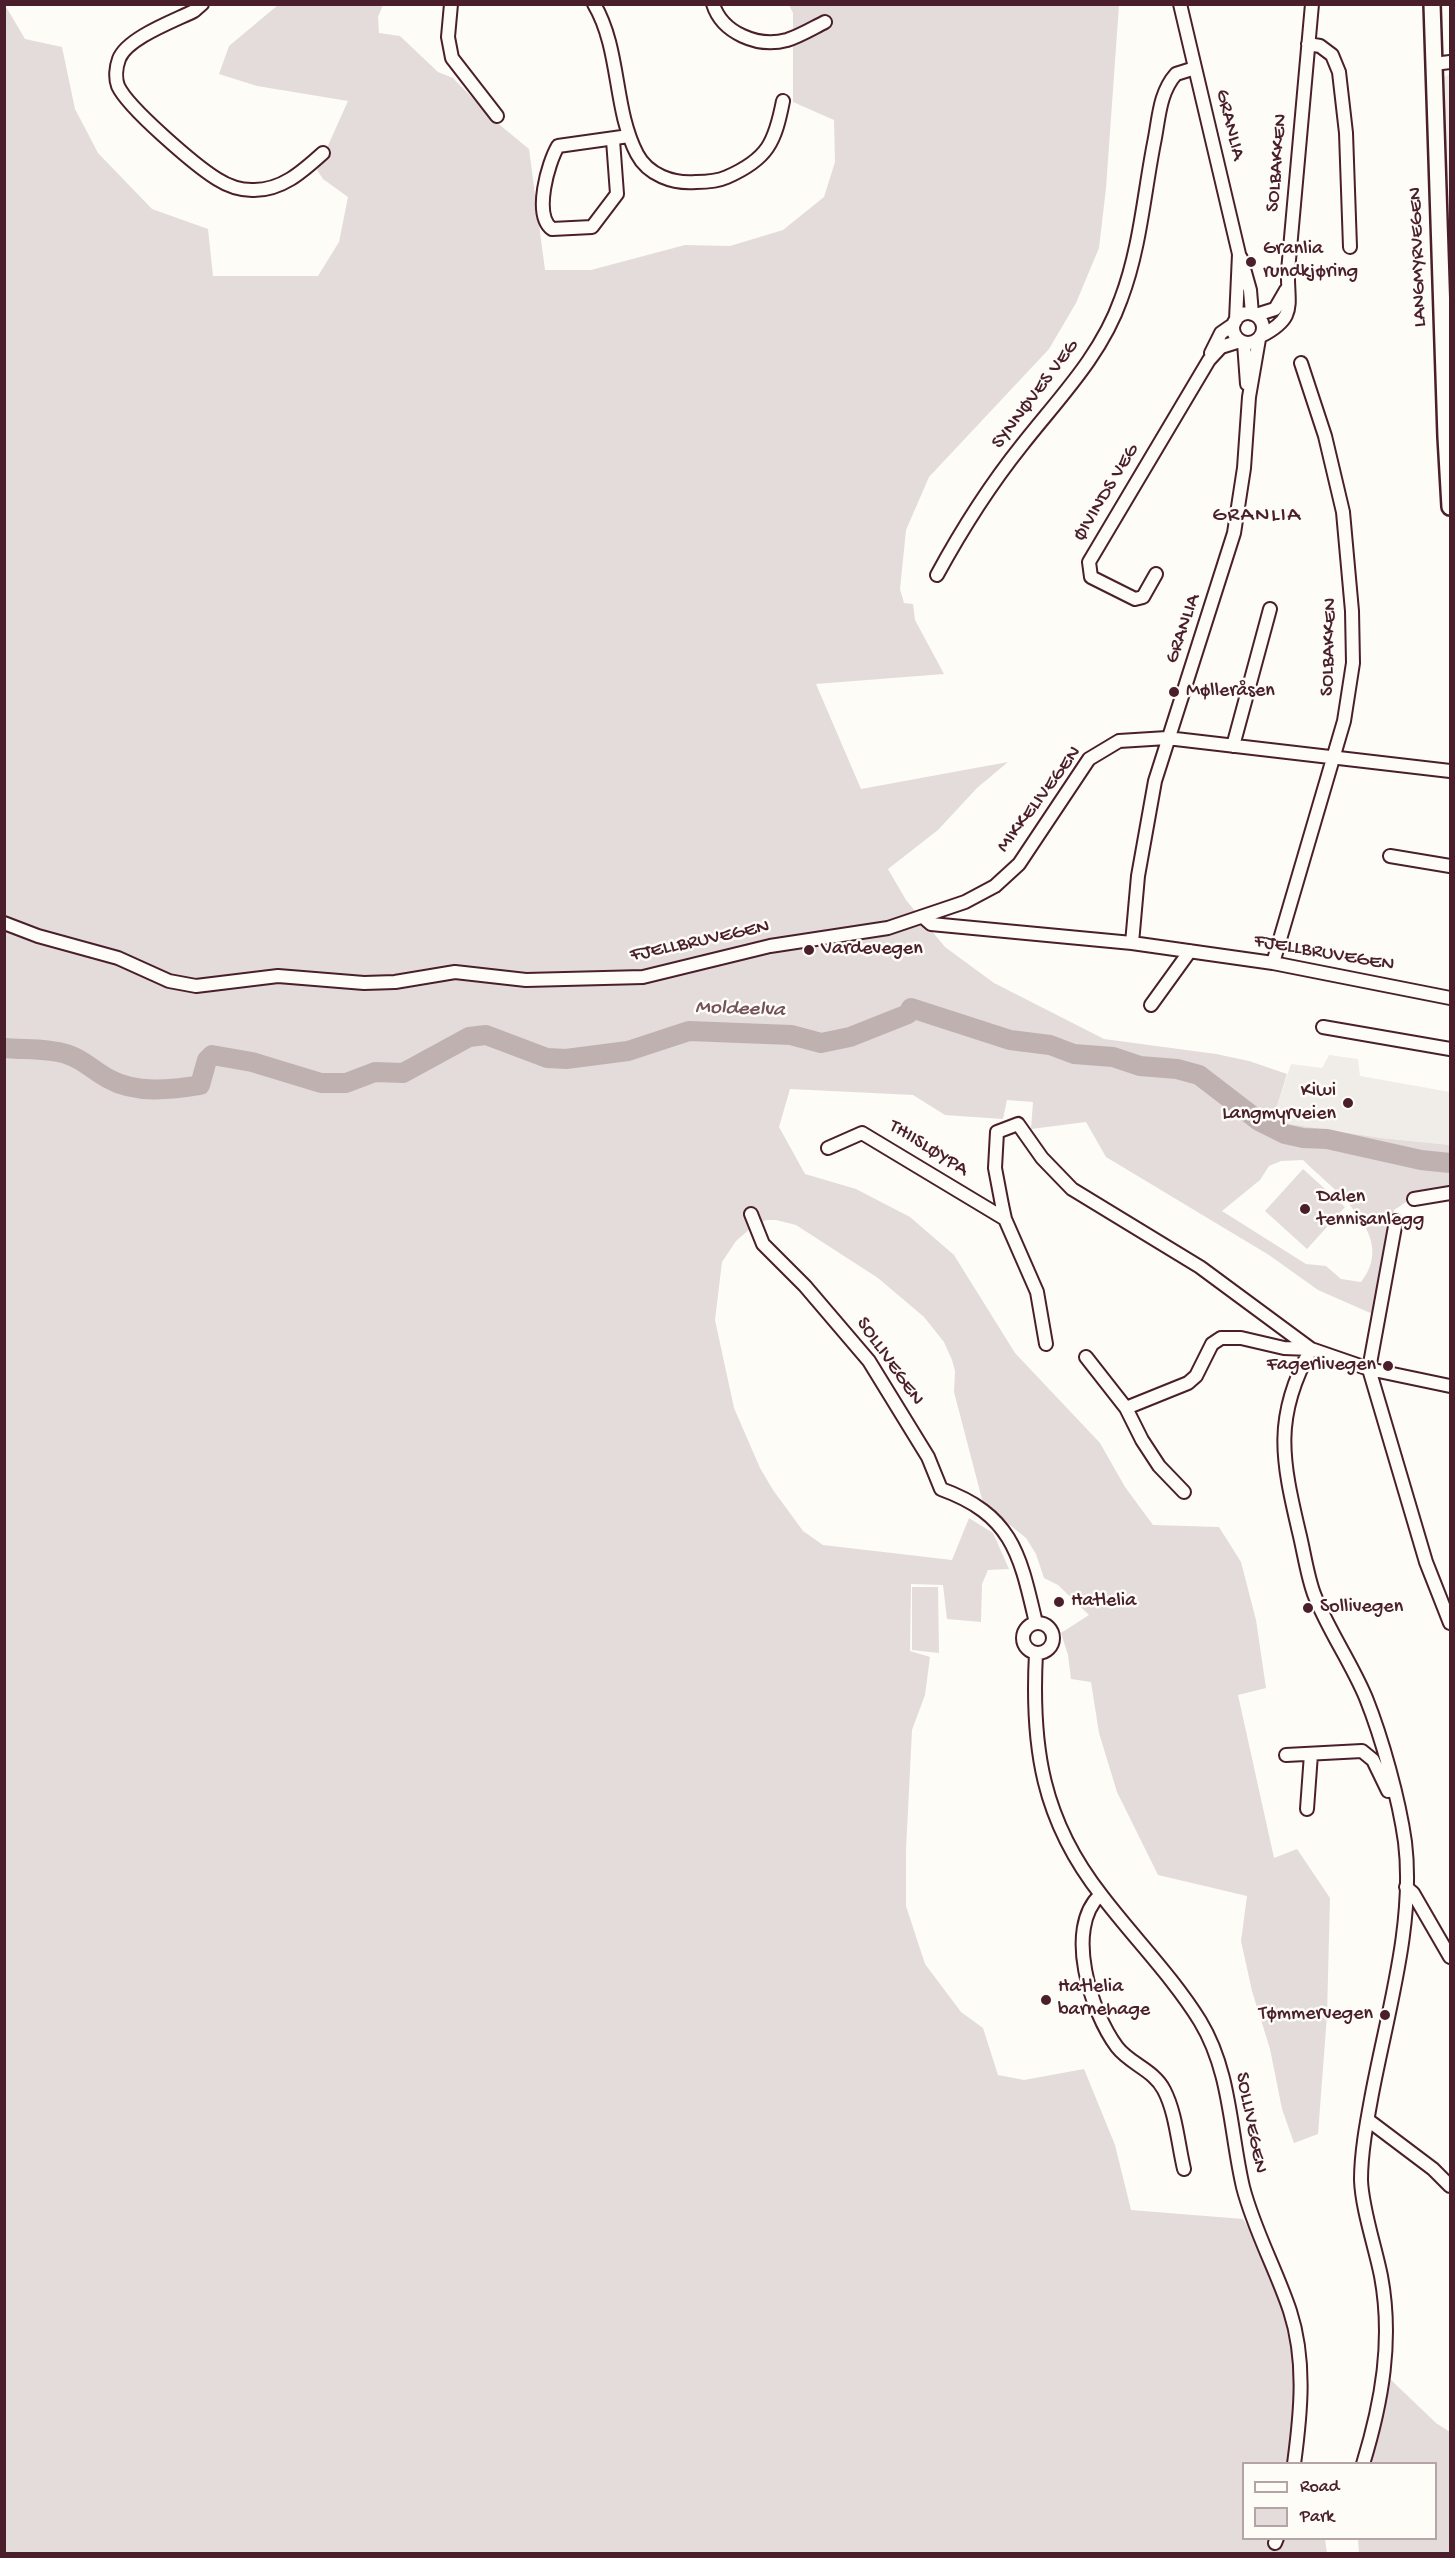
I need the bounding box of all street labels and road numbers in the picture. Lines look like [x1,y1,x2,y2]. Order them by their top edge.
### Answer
street label: GRANLIA [1209,87,1249,163]
street label: SOLBAKKEN [1262,113,1294,213]
street label: LANGMYRVEGEN [1405,187,1433,327]
street label: SYNNØVES VEG [987,336,1085,454]
street label: ØIVINDS VEG [1069,440,1145,546]
street label: GRANLIA [1161,591,1207,667]
street label: SOLBAKKEN [1316,598,1344,696]
street label: MIKKELIVEGEN [992,742,1088,858]
street label: FJELLBRUVEGEN [628,916,772,968]
street label: FJELLBRUVEGEN [1252,930,1396,978]
street label: THIISLØYPA [884,1115,972,1183]
street label: SOLLIVEGEN [850,1313,928,1411]
street label: SOLLIVEGEN [1228,2070,1272,2176]

